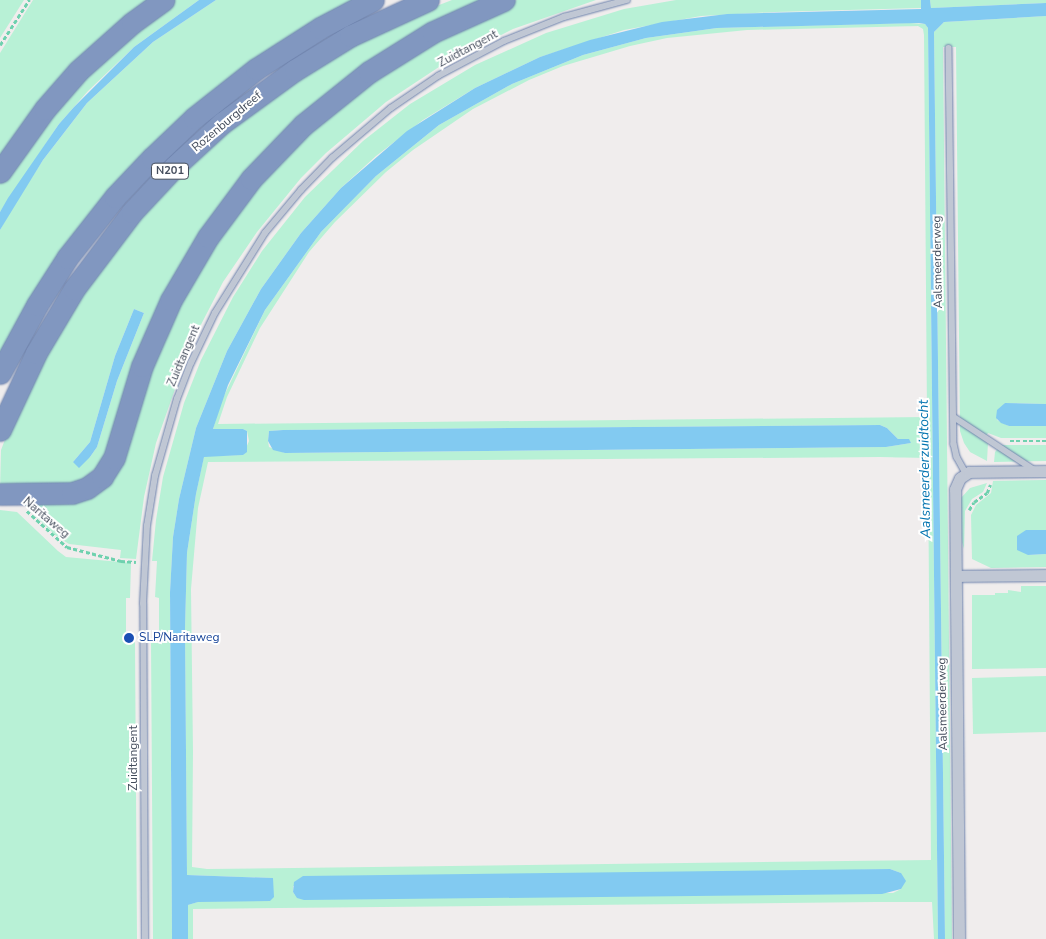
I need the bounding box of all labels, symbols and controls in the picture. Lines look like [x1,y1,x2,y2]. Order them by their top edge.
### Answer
street label: Zuidtangent [436,27,500,71]
street label: Rozenburgdreef [189,89,265,155]
road number: N201 [150,162,190,180]
street label: Aalsmeerderweg [930,215,946,309]
street label: Zuidtangent [165,323,203,389]
water label: Aalsmeerderzuidtocht [915,400,935,538]
street label: Naritaweg [20,494,72,542]
place label: SLP/Naritaweg [139,631,219,645]
marker: SLP/Naritaweg [123,632,135,644]
street label: Aalsmeerderweg [935,657,951,751]
street label: Zuidtangent [127,725,141,791]

